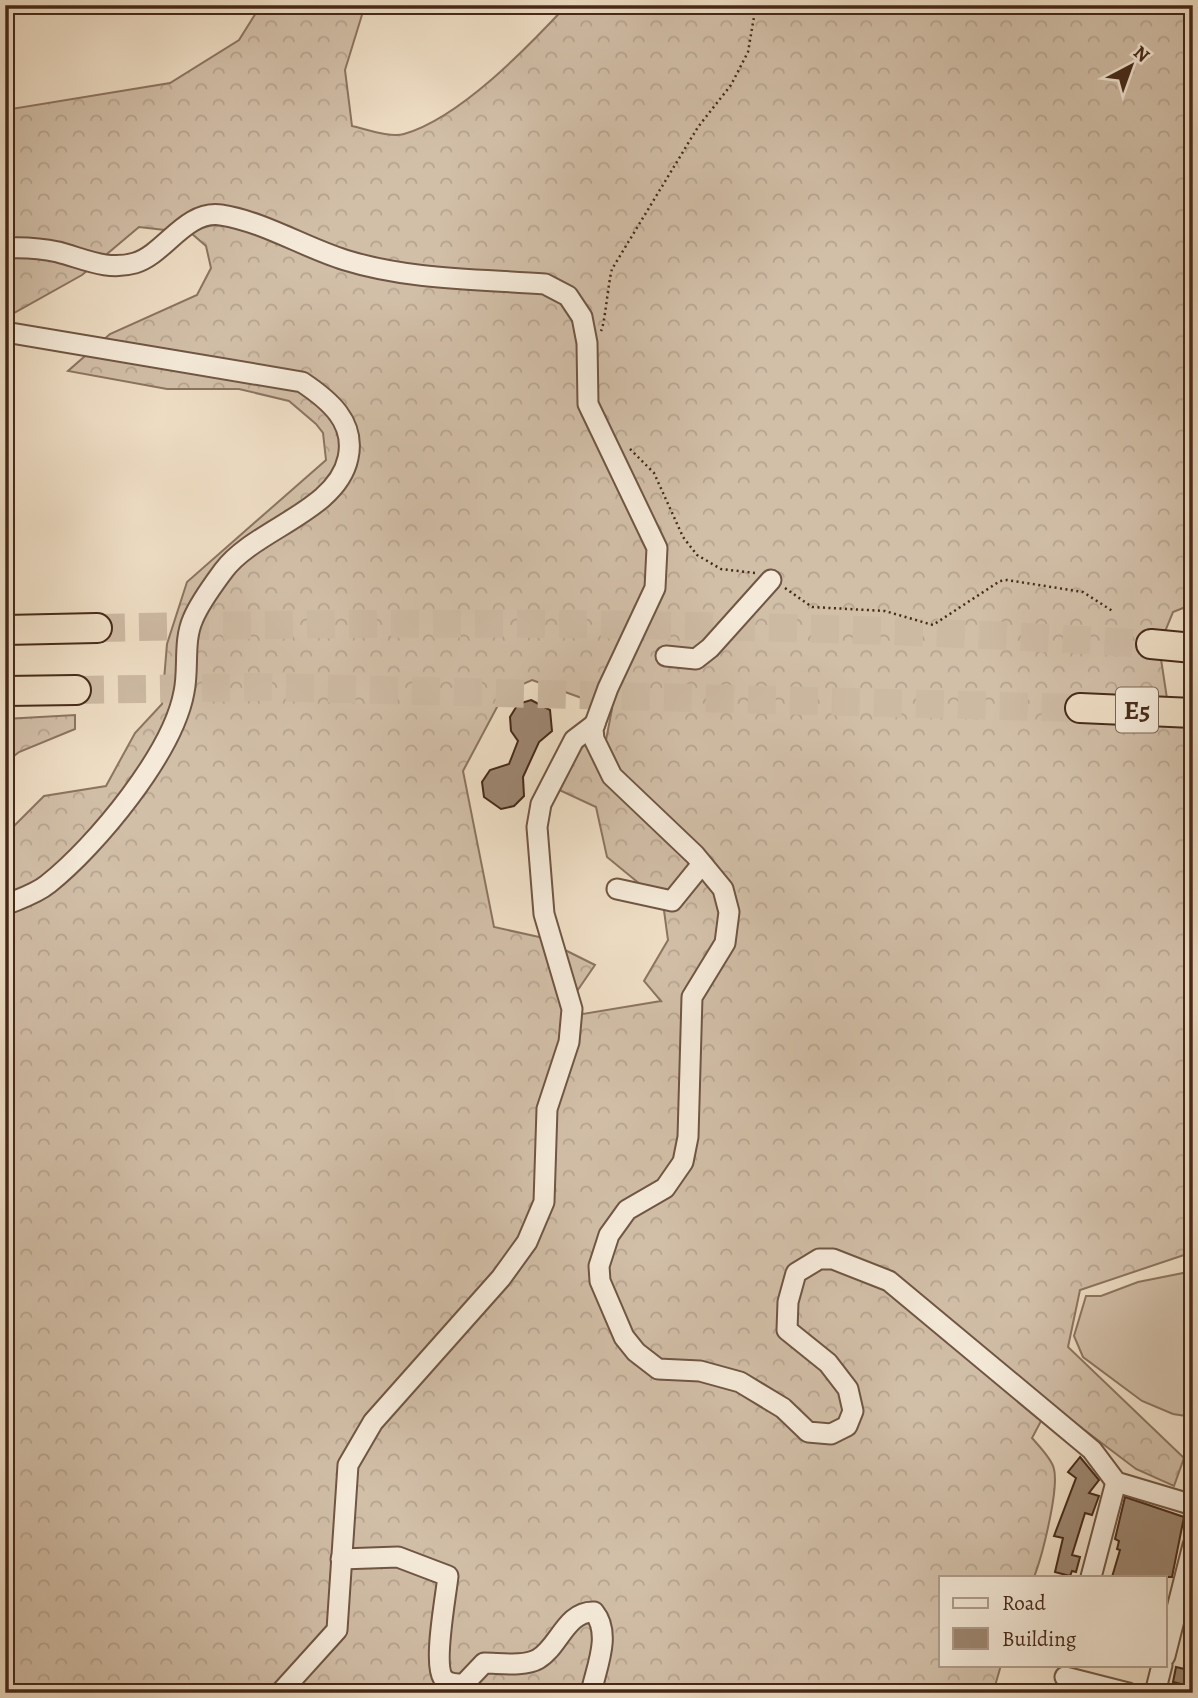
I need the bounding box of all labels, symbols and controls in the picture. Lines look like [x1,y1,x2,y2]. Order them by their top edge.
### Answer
north arrow [1096,32,1166,102]
text: N [1128,40,1155,68]
road number: E5 [1116,688,1158,732]
legend [939,1576,1166,1666]
text: Road [1002,1589,1046,1617]
text: Building [1002,1625,1077,1653]

